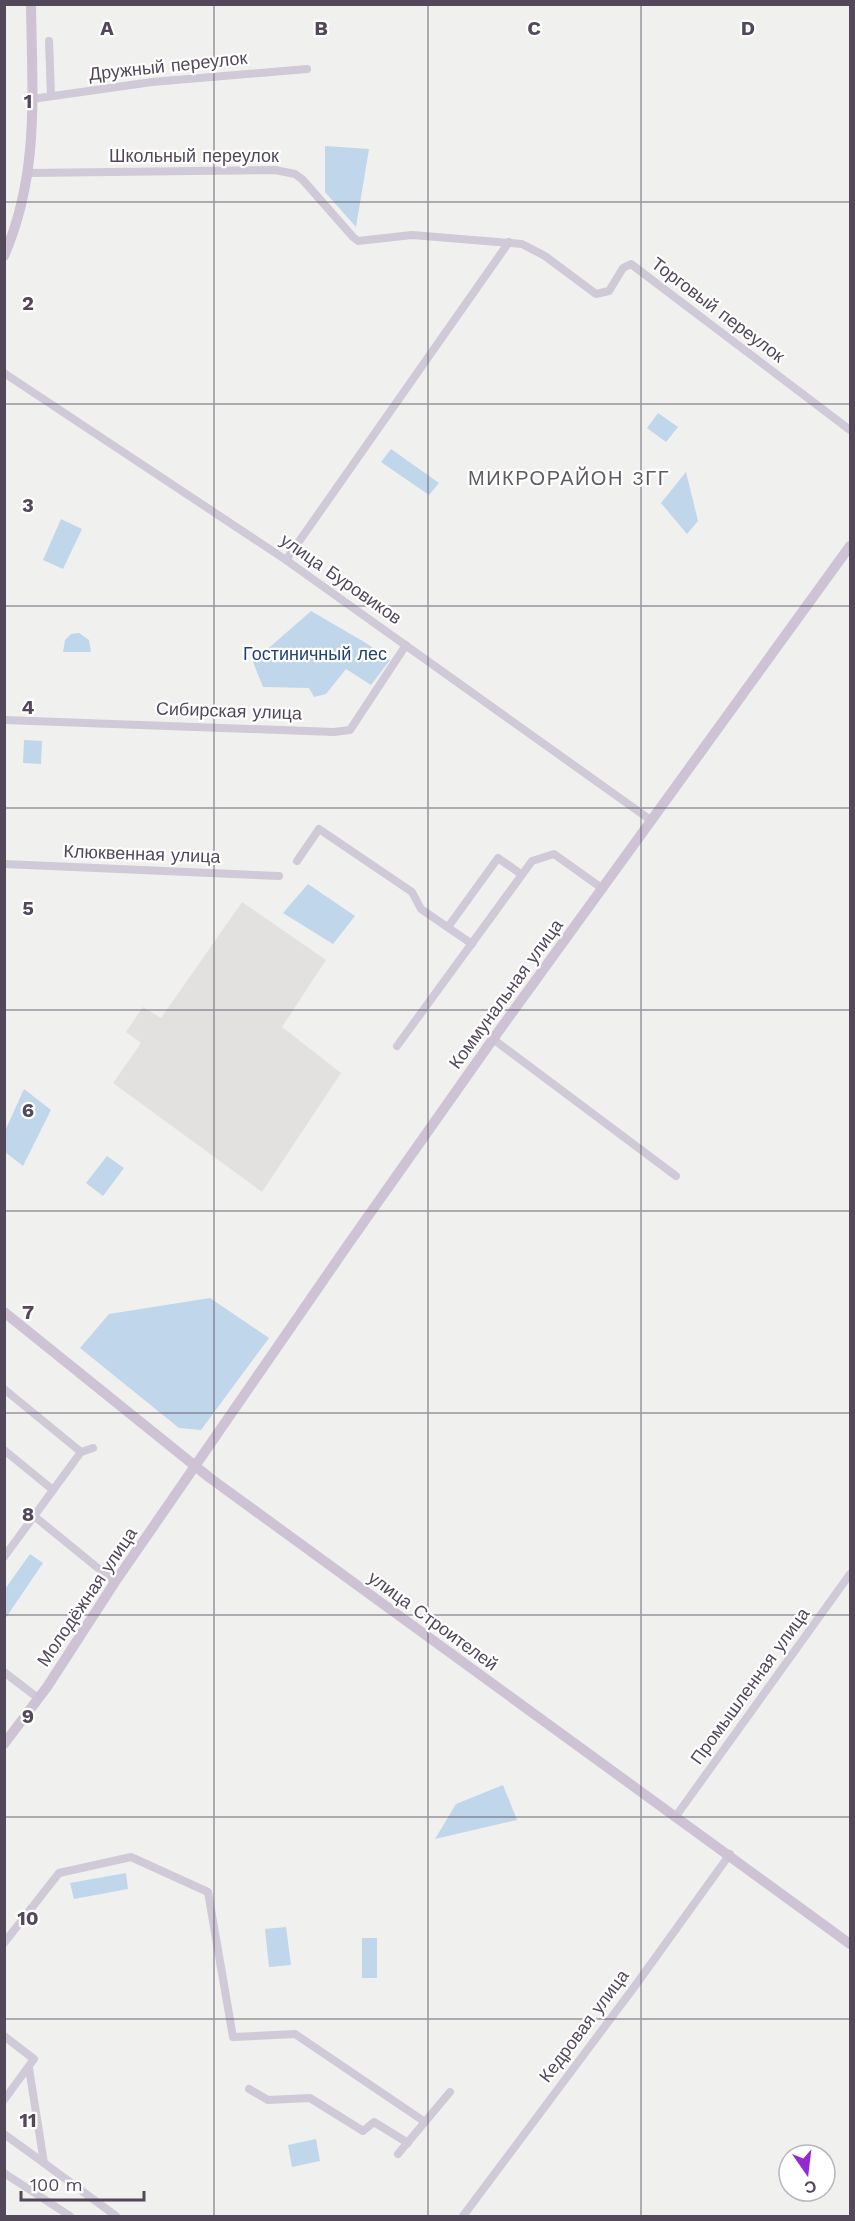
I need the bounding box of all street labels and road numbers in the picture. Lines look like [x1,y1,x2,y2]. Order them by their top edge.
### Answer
street label: Дружный переулок [88,47,248,84]
street label: Школьный переулок [109,145,279,166]
street label: Торговый переулок [648,253,789,367]
street label: улица Буровиков [277,529,406,628]
street label: Сибирская улица [156,697,303,724]
street label: Клюквенная улица [63,840,222,867]
street label: Коммунальная улица [444,914,567,1073]
street label: Молодёжная улица [32,1522,141,1670]
street label: улица Строителей [364,1567,502,1675]
street label: Промышленная улица [686,1602,814,1768]
street label: Кедровая улица [534,1965,633,2086]

